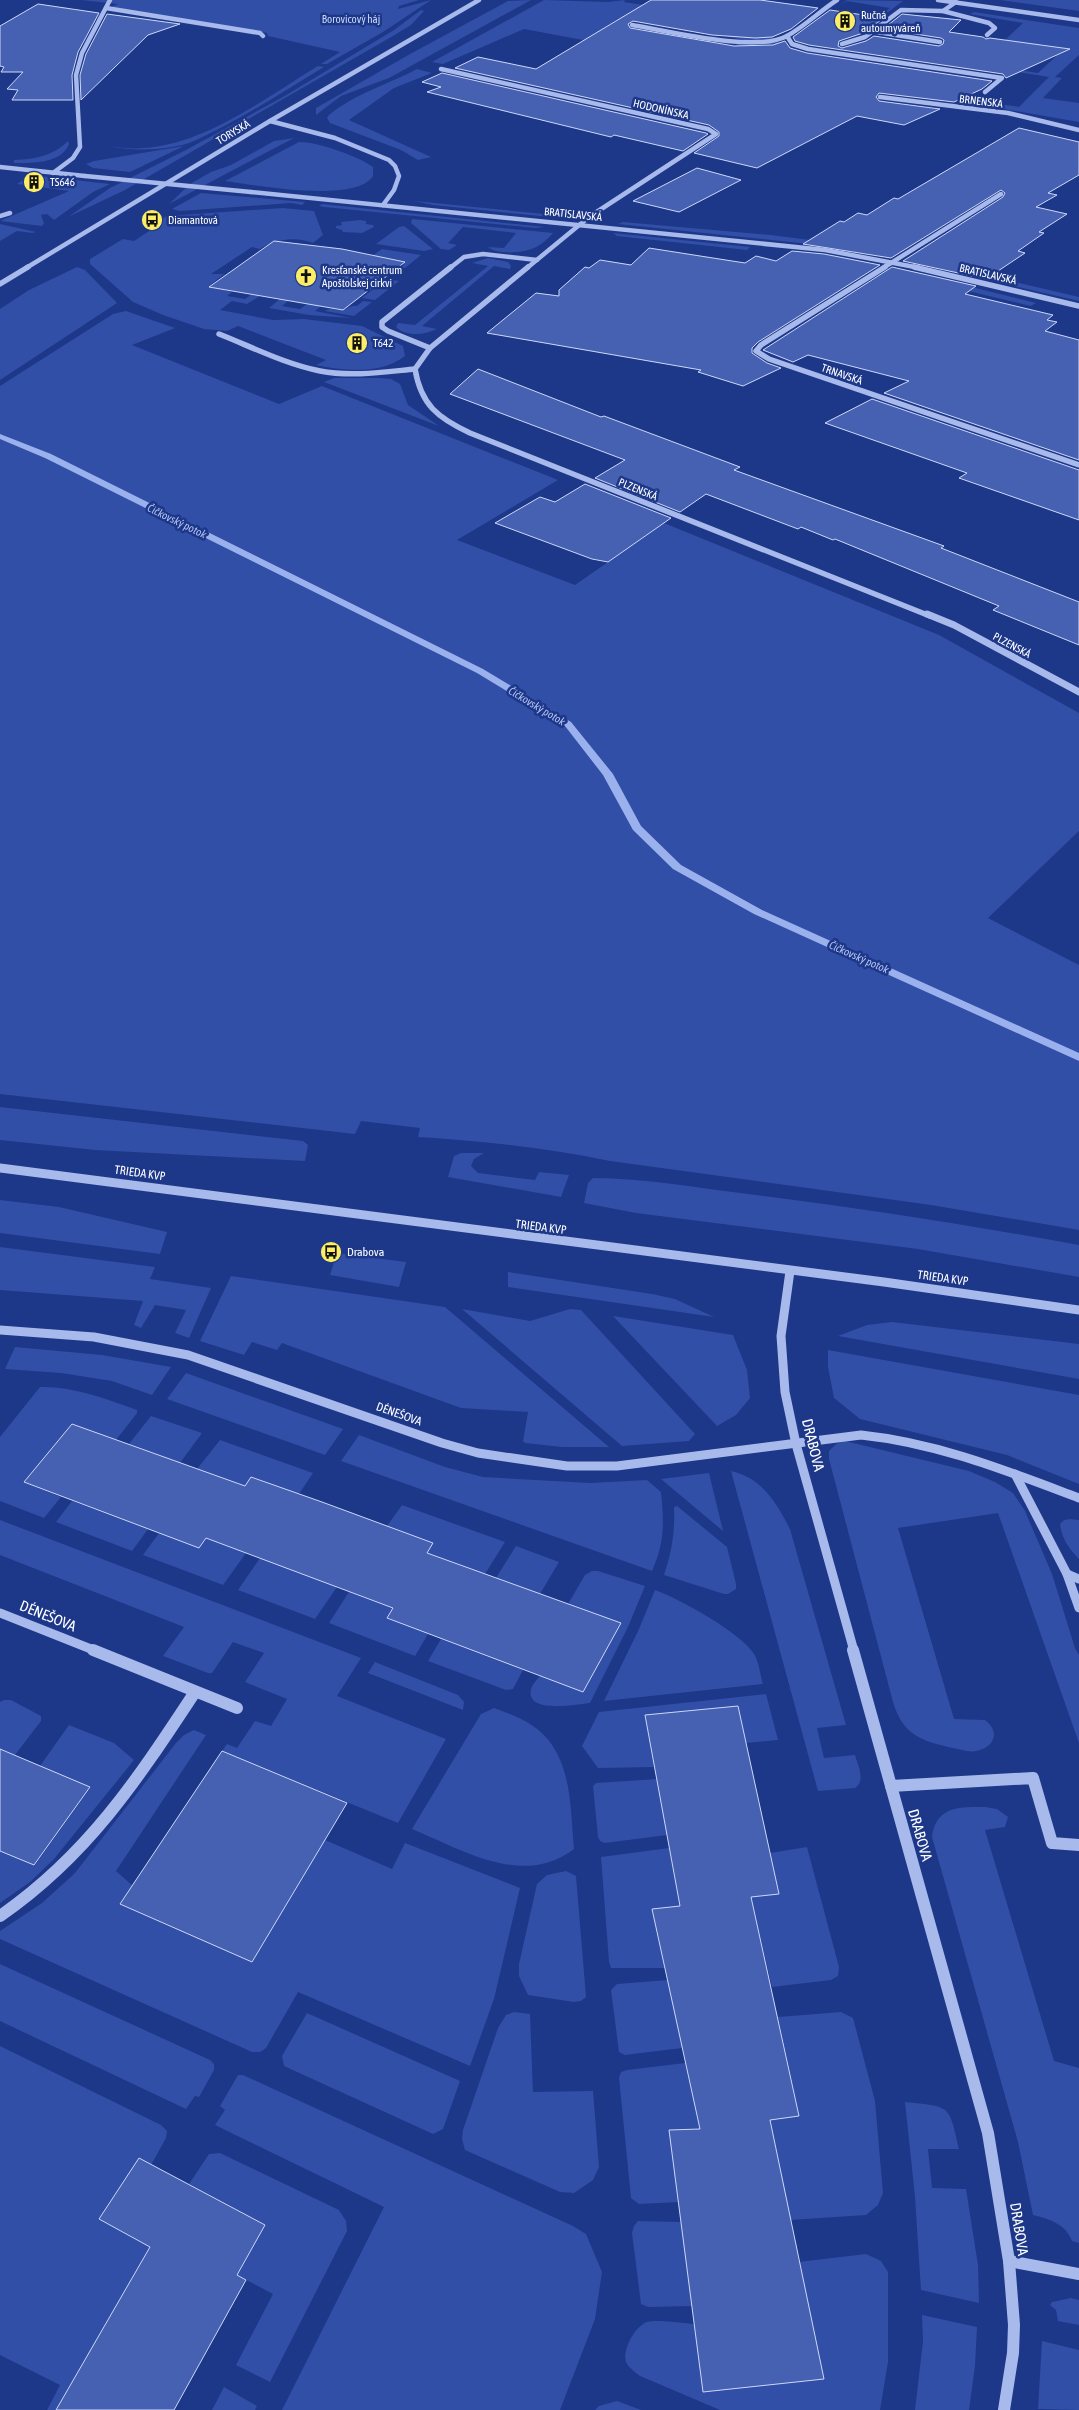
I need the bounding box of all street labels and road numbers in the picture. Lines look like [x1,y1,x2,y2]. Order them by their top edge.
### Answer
street label: BRNENSKÁ [959,92,1004,110]
street label: HODONÍNSKA [632,97,691,121]
street label: TORYSKÁ [214,117,252,147]
street label: BRATISLAVSKÁ [543,205,603,223]
street label: BRATISLAVSKÁ [958,262,1018,287]
street label: TRNAVSKÁ [820,361,865,387]
street label: PLZENSKÁ [617,476,660,503]
street label: PLZENSKÁ [991,630,1034,660]
street label: TRIEDA KVP [114,1162,167,1184]
street label: TRIEDA KVP [515,1217,567,1237]
street label: TRIEDA KVP [917,1267,970,1289]
street label: DÉNEŠOVA [374,1399,424,1429]
street label: DRABOVA [799,1417,828,1473]
street label: DÉNEŠOVA [17,1597,79,1635]
street label: DRABOVA [905,1807,936,1863]
street label: DRABOVA [1007,2201,1032,2257]

